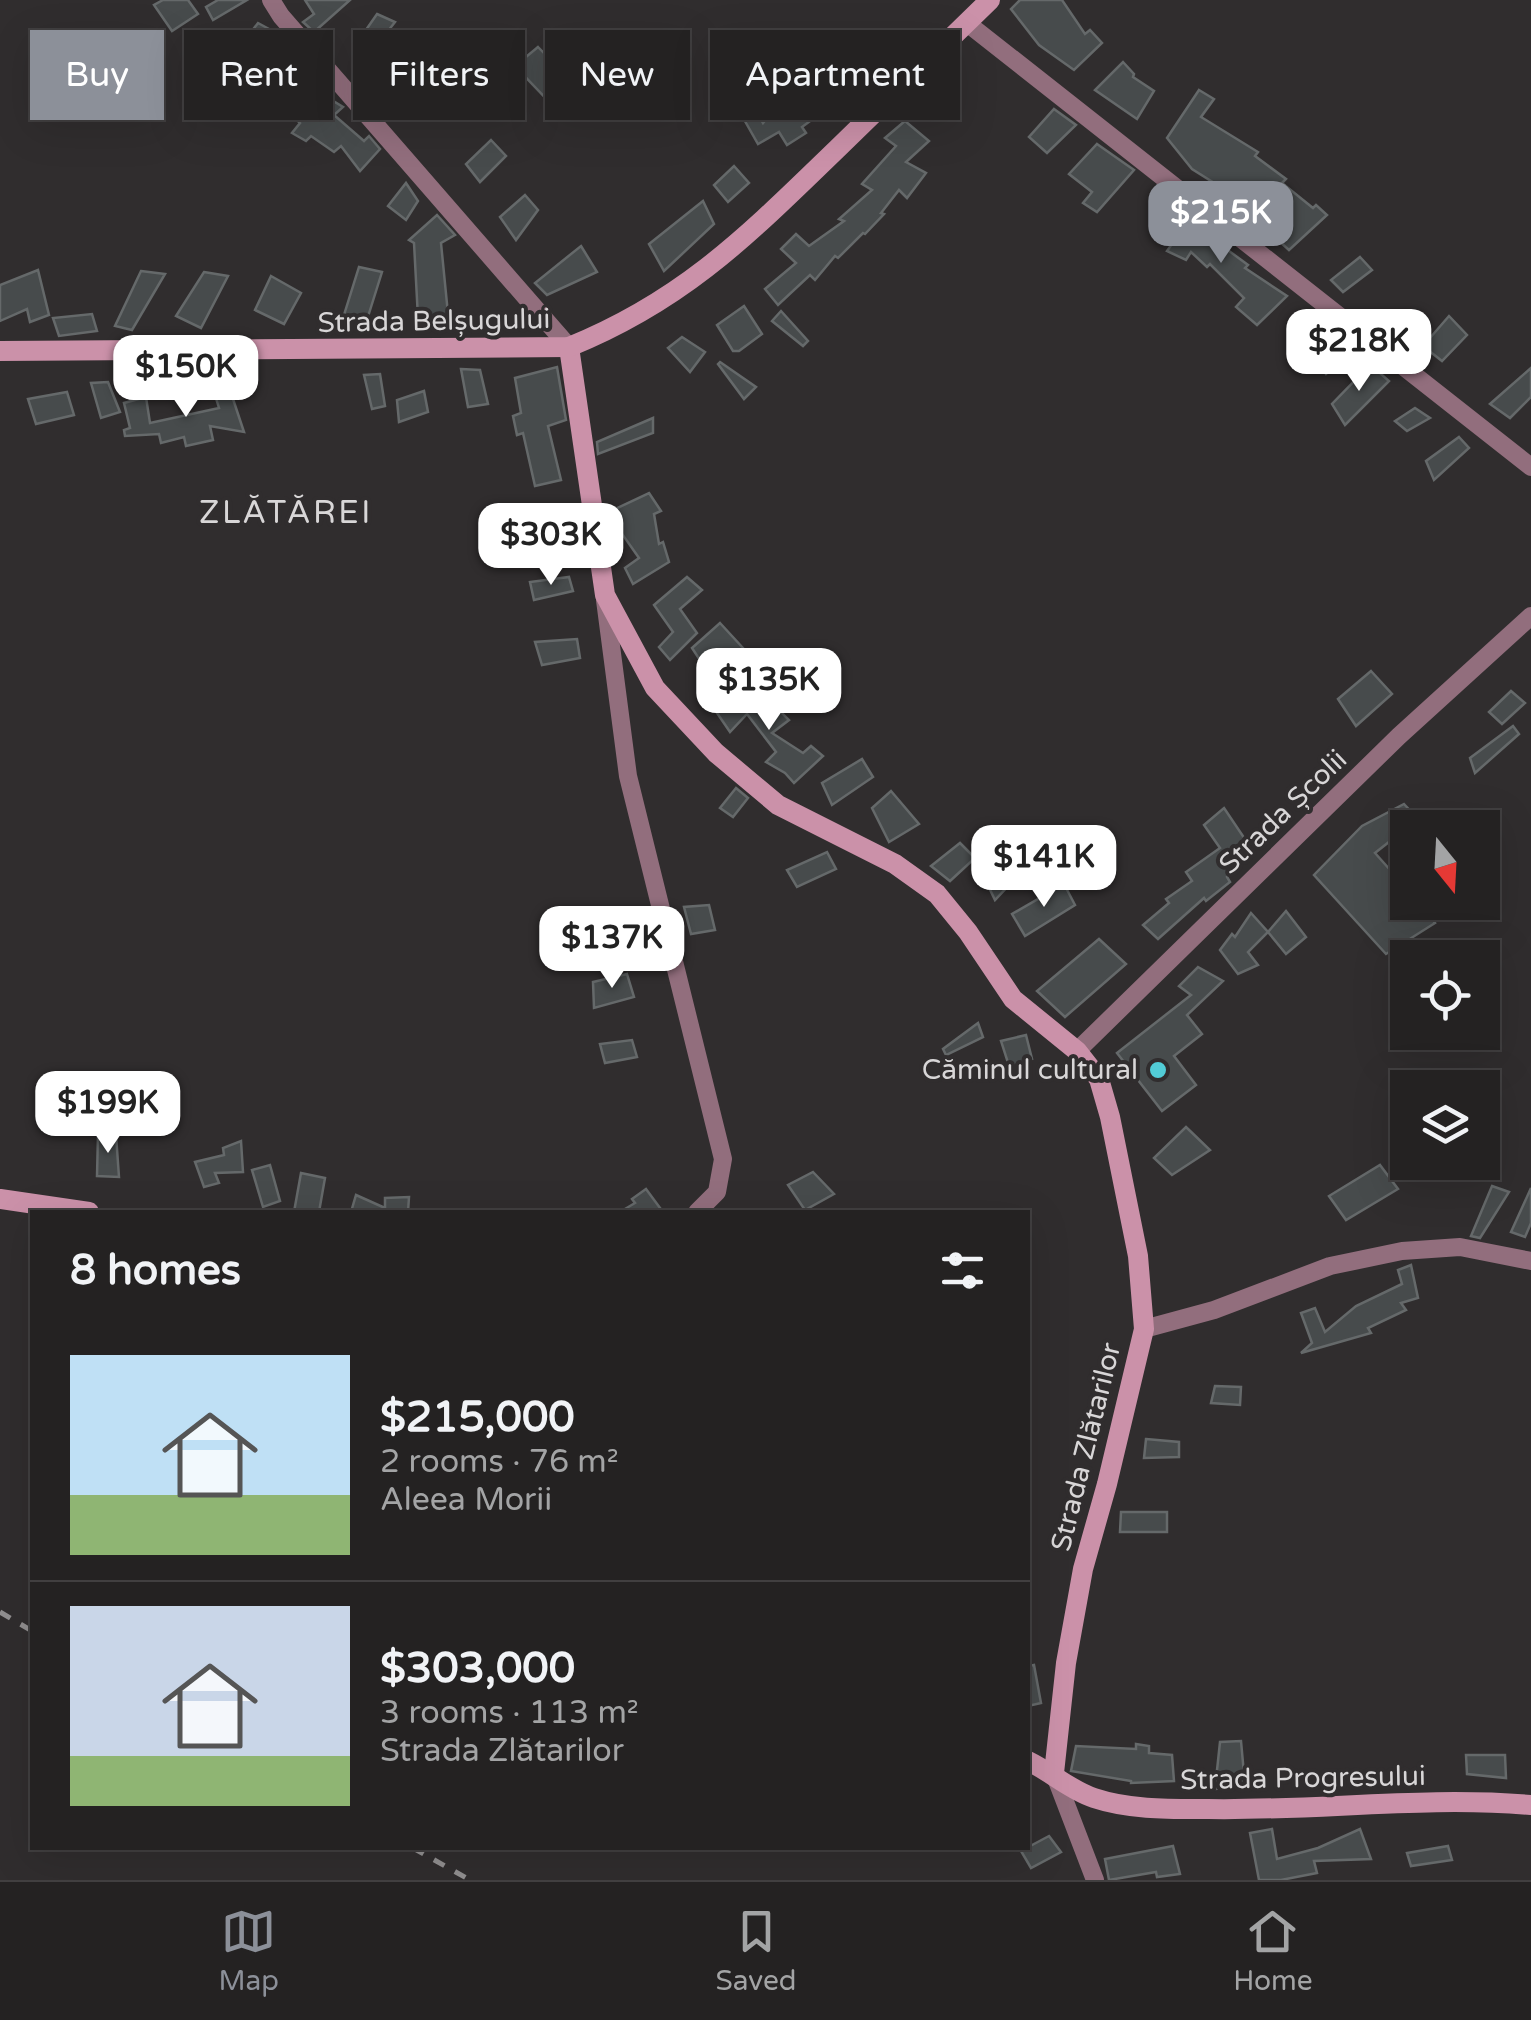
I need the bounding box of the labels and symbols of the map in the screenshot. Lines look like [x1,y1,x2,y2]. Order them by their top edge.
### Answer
pin: $215K [1151,181,1291,266]
street label: Strada Belșugului [317,302,551,340]
pin: $218K [1289,309,1429,394]
pin: $150K [116,335,256,420]
district label: ZLĂTĂREI [199,494,373,532]
pin: $303K [481,503,621,588]
pin: $135K [699,648,839,733]
street label: Strada Școlii [1212,743,1354,881]
north arrow [1390,810,1500,920]
pin: $141K [974,825,1114,910]
pin: $137K [542,906,682,991]
place label: Căminul cultural [922,1053,1138,1087]
marker: Căminul cultural [1147,1059,1169,1081]
pin: $199K [38,1071,178,1156]
street label: Strada Zlătarilor [1044,1339,1128,1555]
street label: Strada Progresului [1180,1759,1426,1797]

